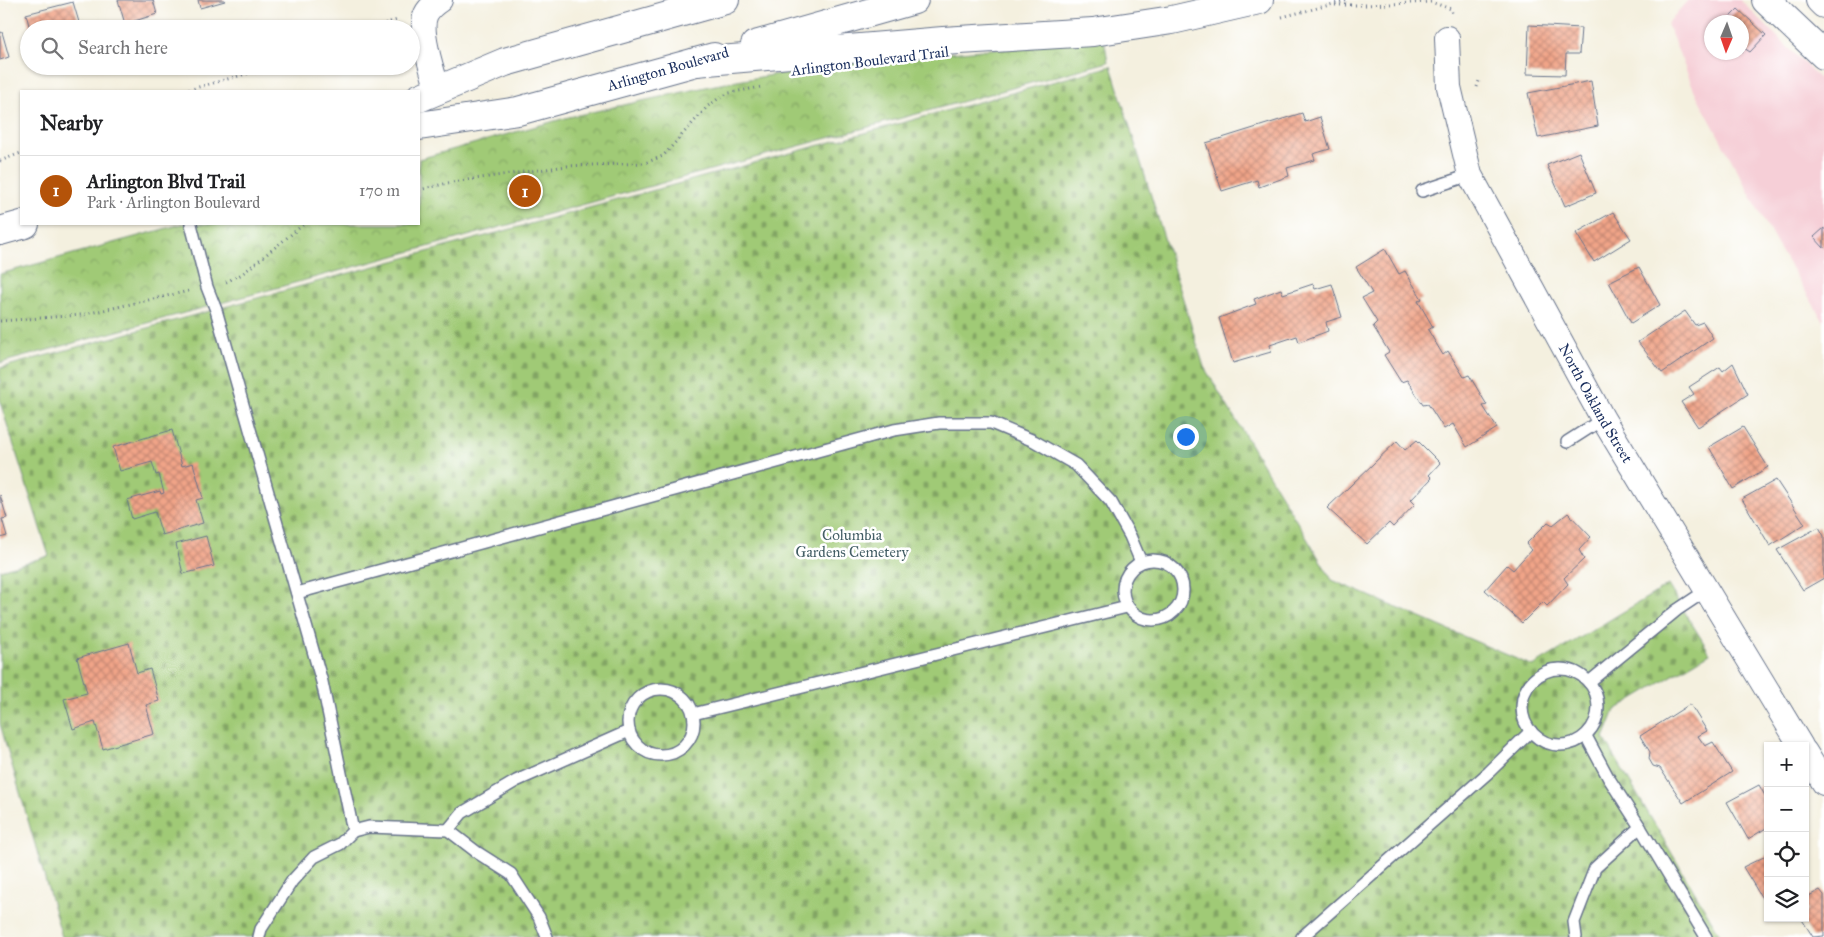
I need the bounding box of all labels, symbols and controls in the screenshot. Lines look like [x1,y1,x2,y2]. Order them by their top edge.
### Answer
north arrow [1704,15,1749,60]
search box [20,20,420,75]
icon: search [38,34,66,62]
text: Search here [78,36,168,59]
street label: Arlington Boulevard Trail [789,42,951,80]
street label: Arlington Boulevard [604,43,731,95]
text: Nearby [40,110,103,136]
text: Arlington Blvd Trail [87,170,245,193]
pin: 1 [509,172,541,210]
text: 1 [53,181,59,200]
text: 170 m [359,181,400,200]
text: Park · Arlington Boulevard [87,193,260,212]
street label: North Oakland Street [1555,341,1637,467]
your location [1173,424,1199,450]
park label: Columbia Gardens Cemetery [796,526,909,561]
map controls [1764,742,1809,922]
button: + [1764,742,1809,787]
button: − [1764,787,1809,832]
button: locate [1764,832,1809,877]
button: layers [1764,877,1809,922]

